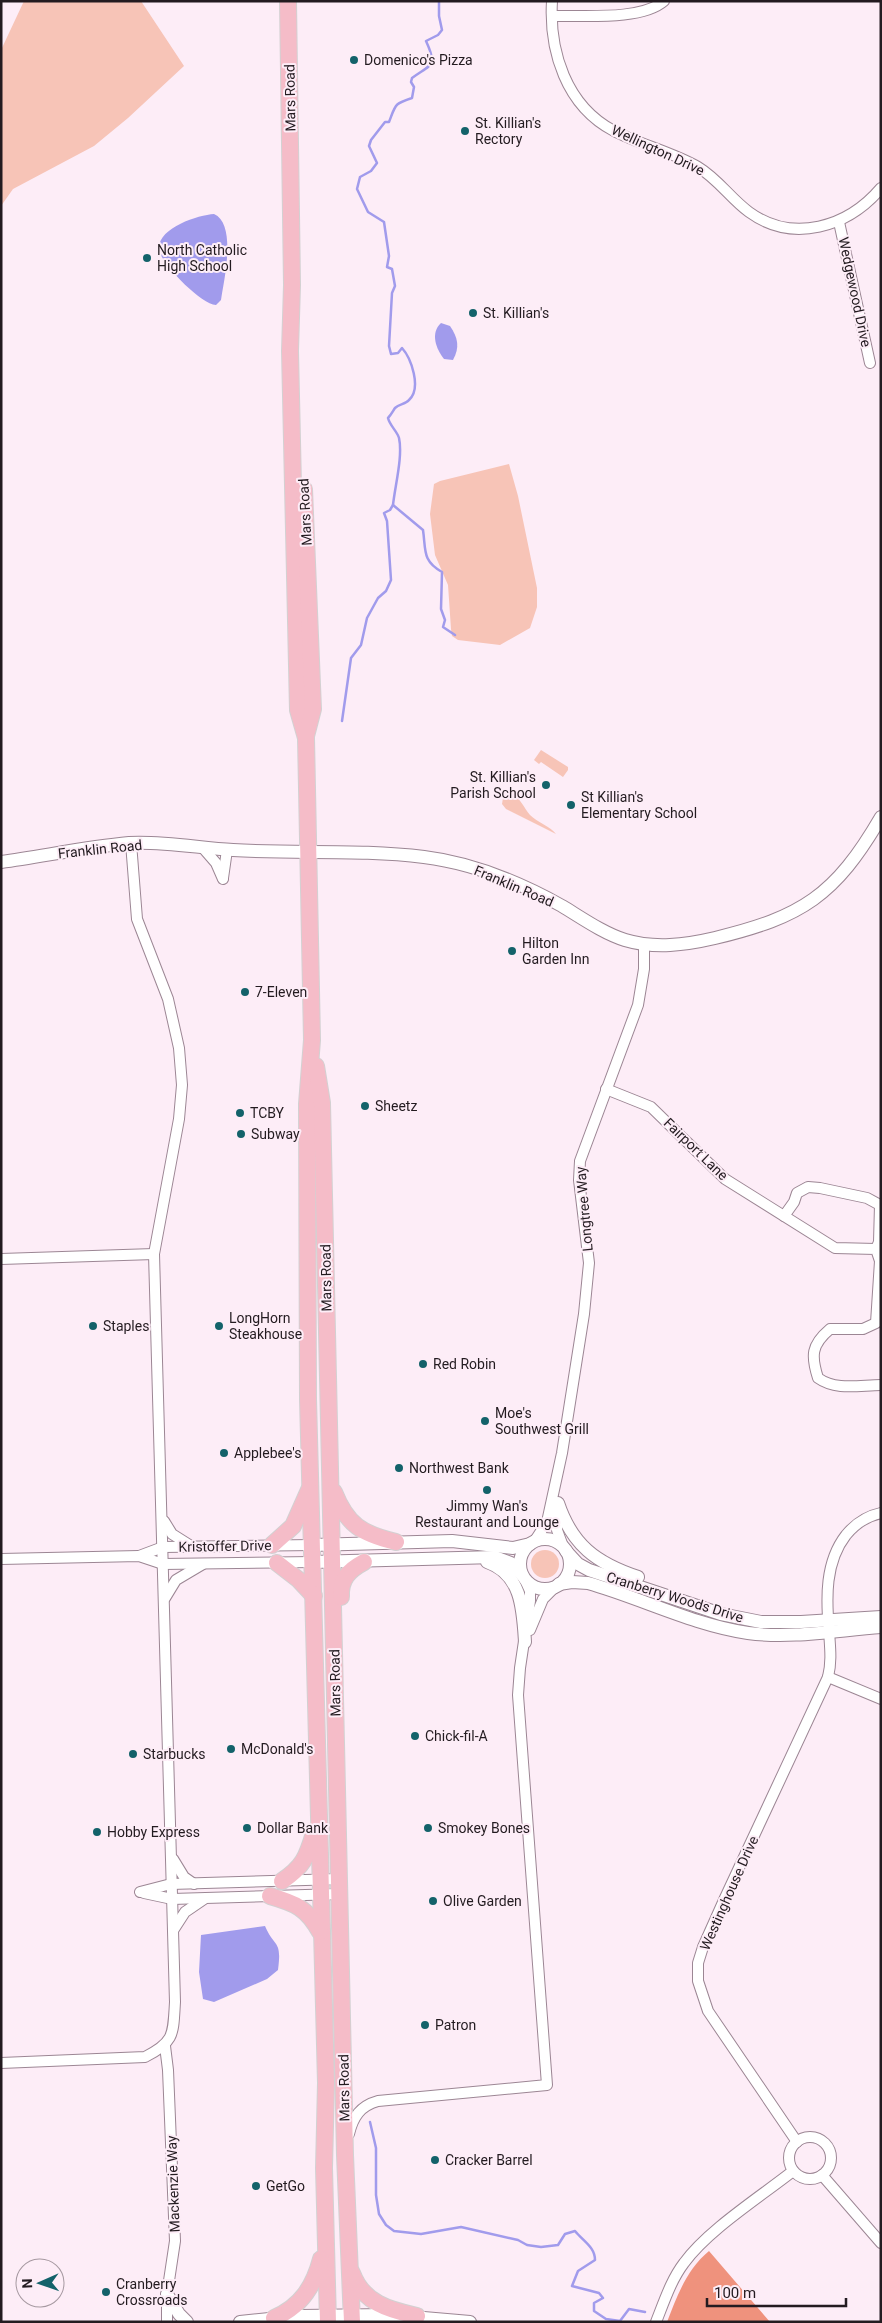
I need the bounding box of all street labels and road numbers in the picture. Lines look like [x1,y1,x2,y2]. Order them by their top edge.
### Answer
street label: Mars Road [281,64,299,132]
street label: Wellington Drive [609,122,707,178]
street label: Wedgewood Drive [836,235,874,349]
street label: Mars Road [295,478,315,546]
street label: Franklin Road [57,837,143,861]
street label: Franklin Road [472,862,556,910]
street label: Fairport Lane [661,1115,731,1183]
street label: Longtree Way [572,1166,596,1252]
street label: Mars Road [317,1244,335,1312]
street label: Kristoffer Drive [178,1537,272,1555]
street label: Cranberry Woods Drive [605,1569,745,1625]
street label: Mars Road [326,1649,344,1717]
street label: Westinghouse Drive [697,1833,761,1953]
street label: Mars Road [335,2054,353,2122]
street label: Mackenzie Way [163,2135,183,2233]

